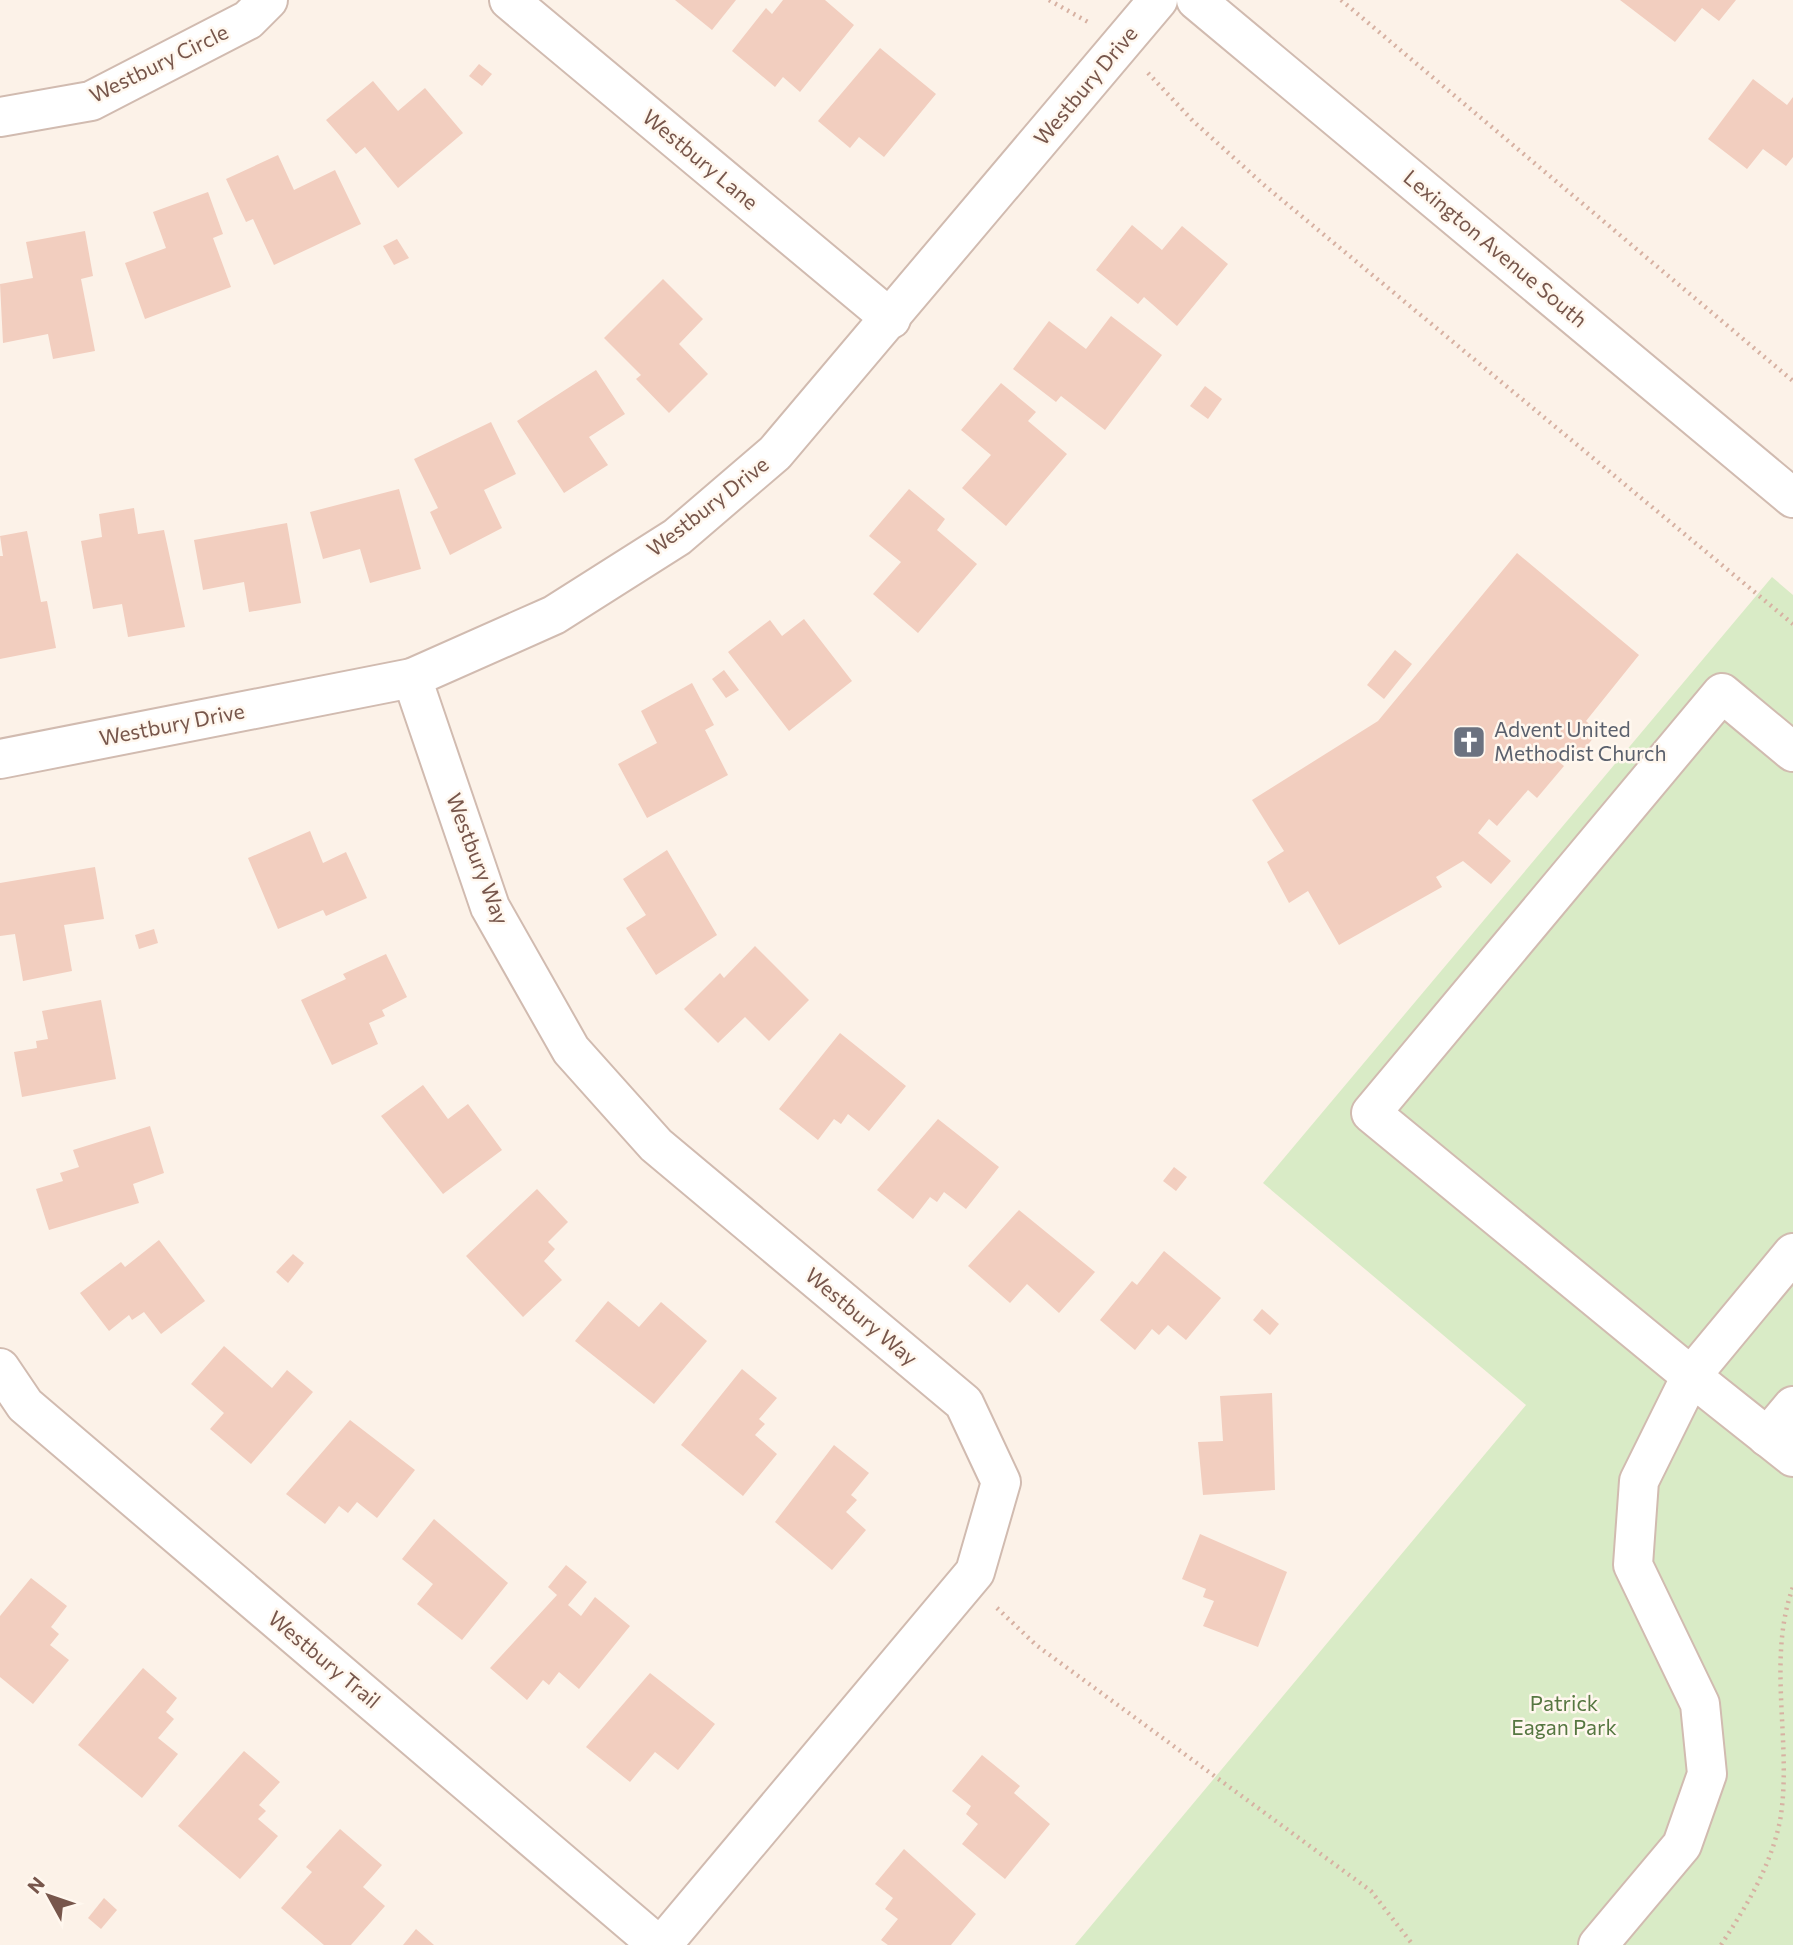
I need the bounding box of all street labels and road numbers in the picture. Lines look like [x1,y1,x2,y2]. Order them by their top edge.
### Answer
street label: Westbury Circle [85,18,232,107]
street label: Westbury Drive [1028,21,1142,149]
street label: Westbury Lane [638,103,764,214]
street label: Lexington Avenue South [1399,164,1593,332]
street label: Westbury Drive [641,451,773,561]
street label: Westbury Drive [97,697,246,750]
street label: Westbury Way [442,789,515,928]
street label: Westbury Way [801,1262,923,1370]
street label: Westbury Trail [264,1605,386,1713]

